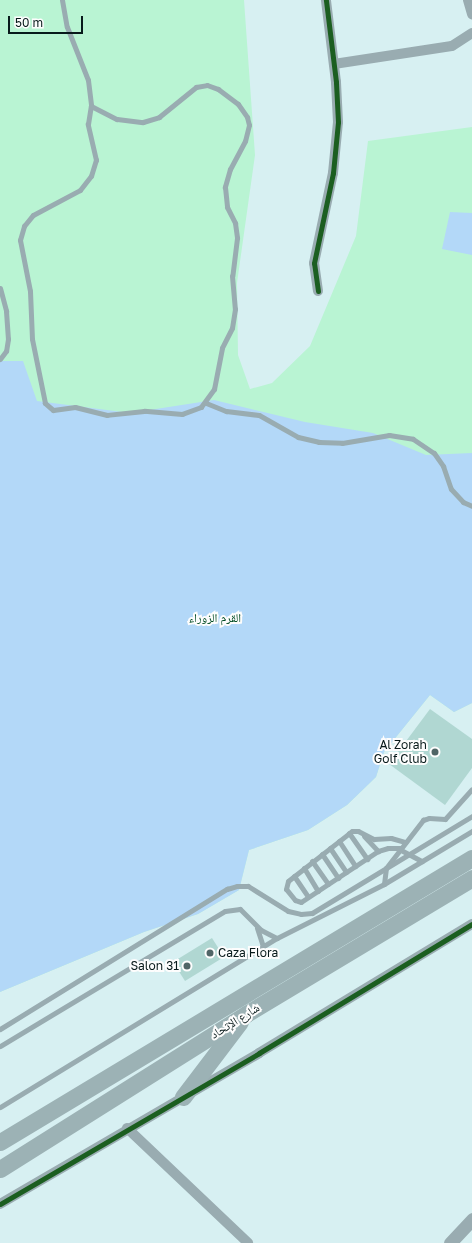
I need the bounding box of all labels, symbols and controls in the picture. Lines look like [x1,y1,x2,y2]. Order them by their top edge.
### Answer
scale bar [10,8,85,34]
text: 50 m [15,15,43,30]
park label: القرم الزوراء [189,611,241,625]
place label: Al Zorah Golf Club [374,738,427,766]
marker: Al Zorah Golf Club [430,747,440,757]
place label: Caza Flora [218,946,278,960]
marker: Caza Flora [205,948,215,958]
place label: Salon 31 [130,959,179,973]
marker: Salon 31 [182,961,192,971]
street label: شارع الإتحاد [208,1000,262,1042]

